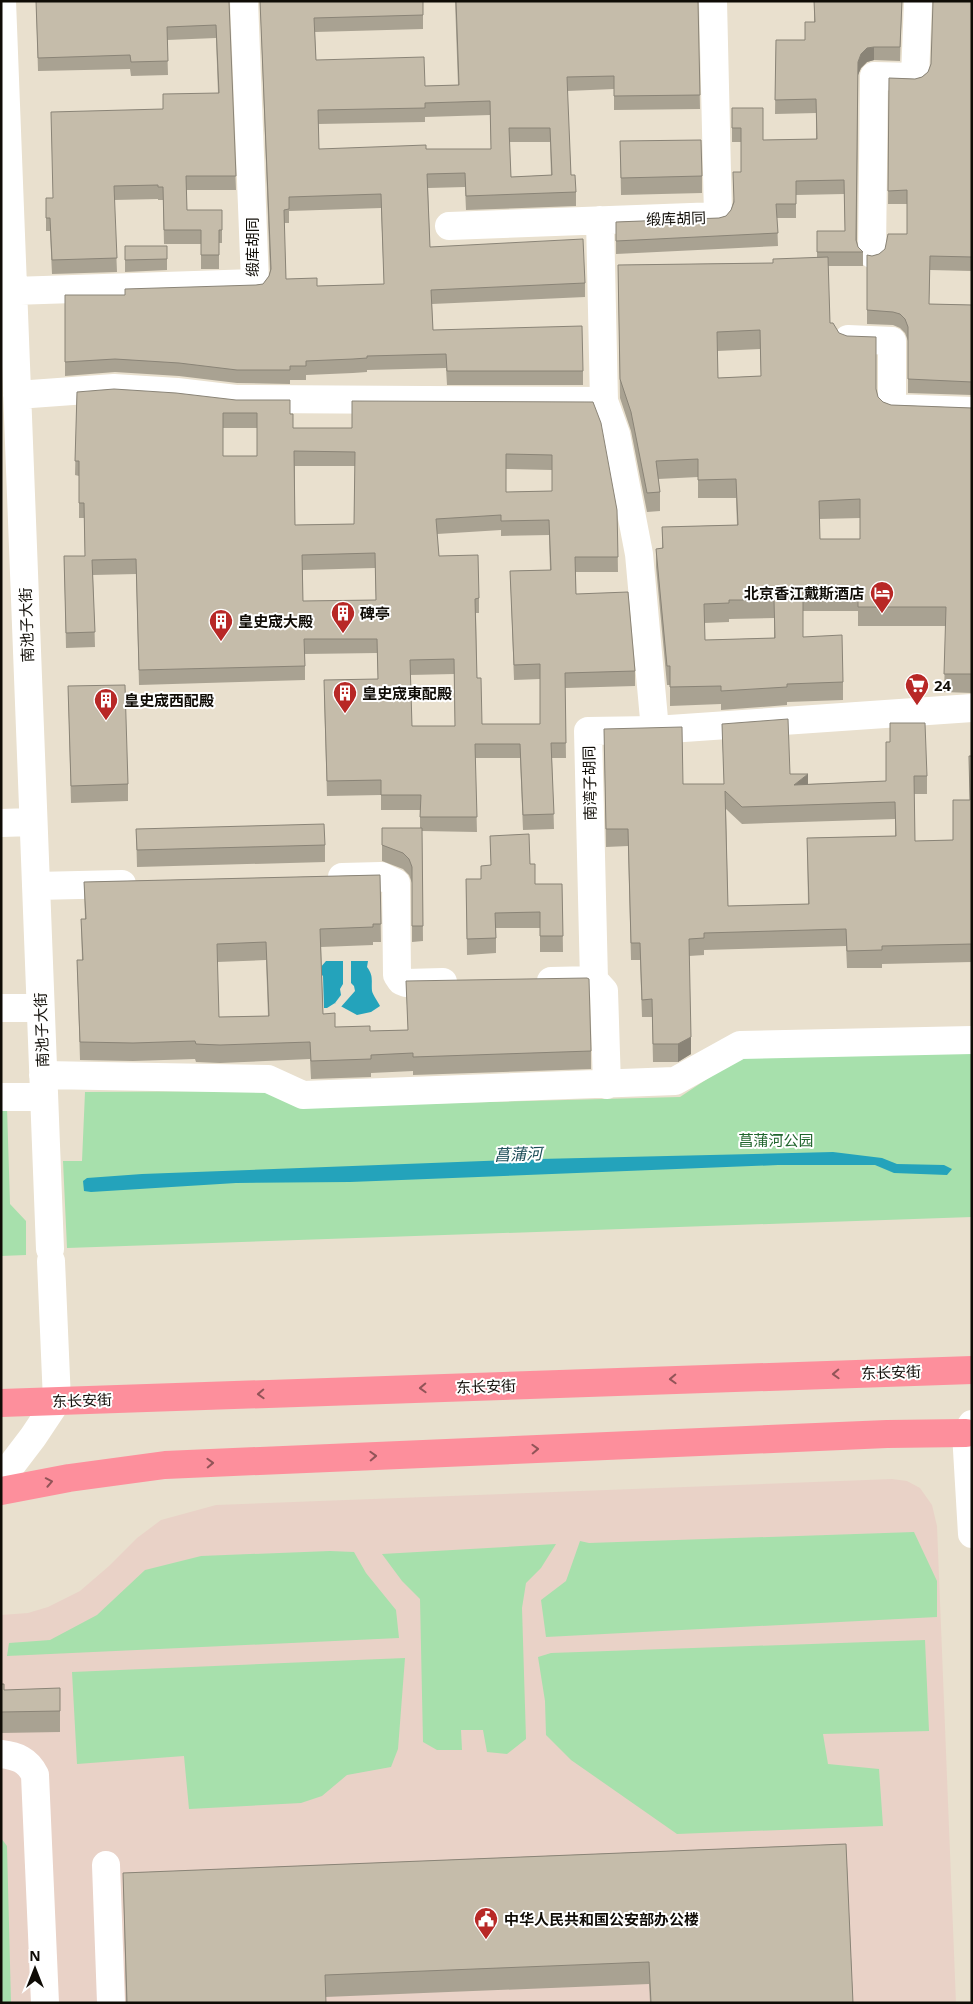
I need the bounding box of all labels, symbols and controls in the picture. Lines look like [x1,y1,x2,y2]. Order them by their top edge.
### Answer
street label: 缎库胡同 [646,207,706,229]
street label: 缎库胡同 [242,217,262,277]
hotel icon: 北京香江戴斯酒店 [869,580,895,614]
place label: 北京香江戴斯酒店 [744,583,864,603]
street label: 南池子大街 [15,587,37,663]
building icon: 碑亭 [330,600,356,634]
place label: 碑亭 [359,603,390,623]
building icon: 皇史宬大殿 [208,608,234,642]
place label: 皇史宬大殿 [238,611,313,631]
supermarket icon: 24 [904,672,930,706]
place label: 24 [934,675,952,695]
building icon: 皇史宬東配殿 [332,680,358,714]
place label: 皇史宬東配殿 [362,683,452,703]
building icon: 皇史宬西配殿 [93,687,119,721]
place label: 皇史宬西配殿 [124,690,214,710]
street label: 南湾子胡同 [578,745,600,821]
street label: 南池子大街 [30,992,52,1068]
park label: 菖蒲河公园 [738,1130,814,1150]
water label: 菖蒲河 [494,1142,545,1166]
street label: 东长安街 [861,1361,921,1383]
one-way arrow [831,1369,839,1379]
one-way arrow [669,1374,677,1385]
street label: 东长安街 [456,1375,516,1397]
one-way arrow [419,1383,427,1393]
one-way arrow [257,1388,265,1399]
street label: 东长安街 [52,1389,112,1411]
one-way arrow [531,1444,539,1455]
one-way arrow [369,1451,377,1462]
one-way arrow [207,1458,215,1469]
one-way arrow [45,1477,54,1487]
public building icon: 中华人民共和国公安部办公楼 [473,1906,499,1940]
place label: 中华人民共和国公安部办公楼 [504,1909,699,1929]
north arrow [10,1944,60,1994]
text: N [29,1946,41,1965]

